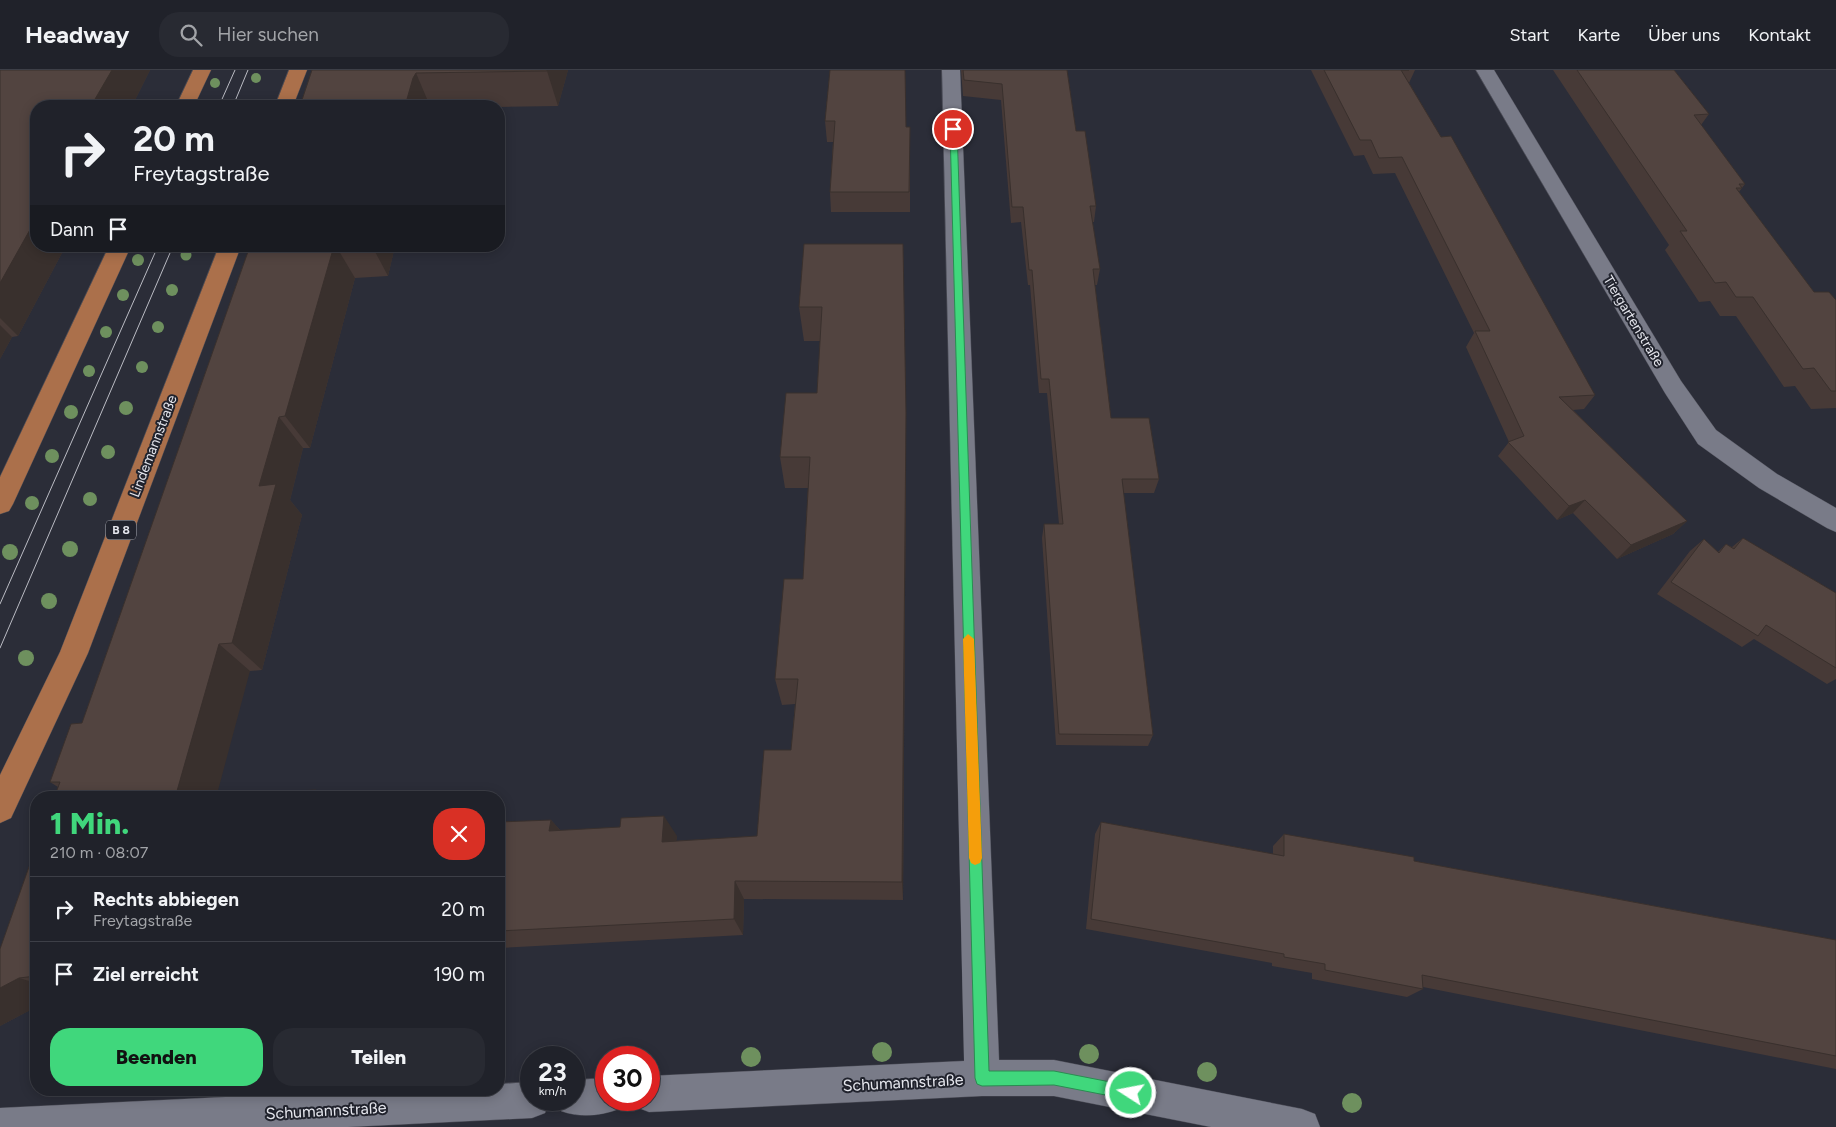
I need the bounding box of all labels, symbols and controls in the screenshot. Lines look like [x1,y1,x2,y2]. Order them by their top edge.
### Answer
search box [159,12,509,57]
text: Headway [25,20,129,49]
icon: search [177,21,205,49]
text: Hier suchen [217,23,319,46]
text: Start [1510,24,1549,46]
text: Karte [1577,24,1620,46]
text: Über uns [1648,24,1720,46]
text: Kontakt [1748,24,1811,46]
pin [932,108,974,150]
icon: arrive [939,115,967,143]
text: 20 m [133,118,215,160]
icon: right [50,120,115,185]
text: Freytagstraße [133,160,270,187]
icon: arrive [104,215,132,243]
text: Dann [50,218,94,241]
street label: Tiergartenstraße [1600,273,1668,370]
street label: Lindemannstraße [126,392,181,500]
road number: B 8 [106,520,136,540]
text: 1 Min. [50,805,129,842]
button: close [433,808,485,860]
text: 210 m · 08:07 [50,843,148,862]
text: Rechts abbiegen [93,888,239,911]
icon: right [50,895,78,923]
text: 20 m [441,898,485,921]
text: Freytagstraße [93,911,192,930]
icon: arrive [50,960,78,988]
text: Ziel erreicht [93,963,199,986]
text: 190 m [433,963,485,986]
button: Beenden [50,1028,263,1086]
button: Teilen [273,1028,485,1086]
speed limit sign: 30 [595,1046,660,1111]
text: 23 [538,1057,567,1087]
position arrow [1104,1066,1156,1118]
street label: Schumannstraße [842,1070,964,1095]
text: km/h [539,1084,566,1098]
street label: Schumannstraße [265,1098,387,1123]

